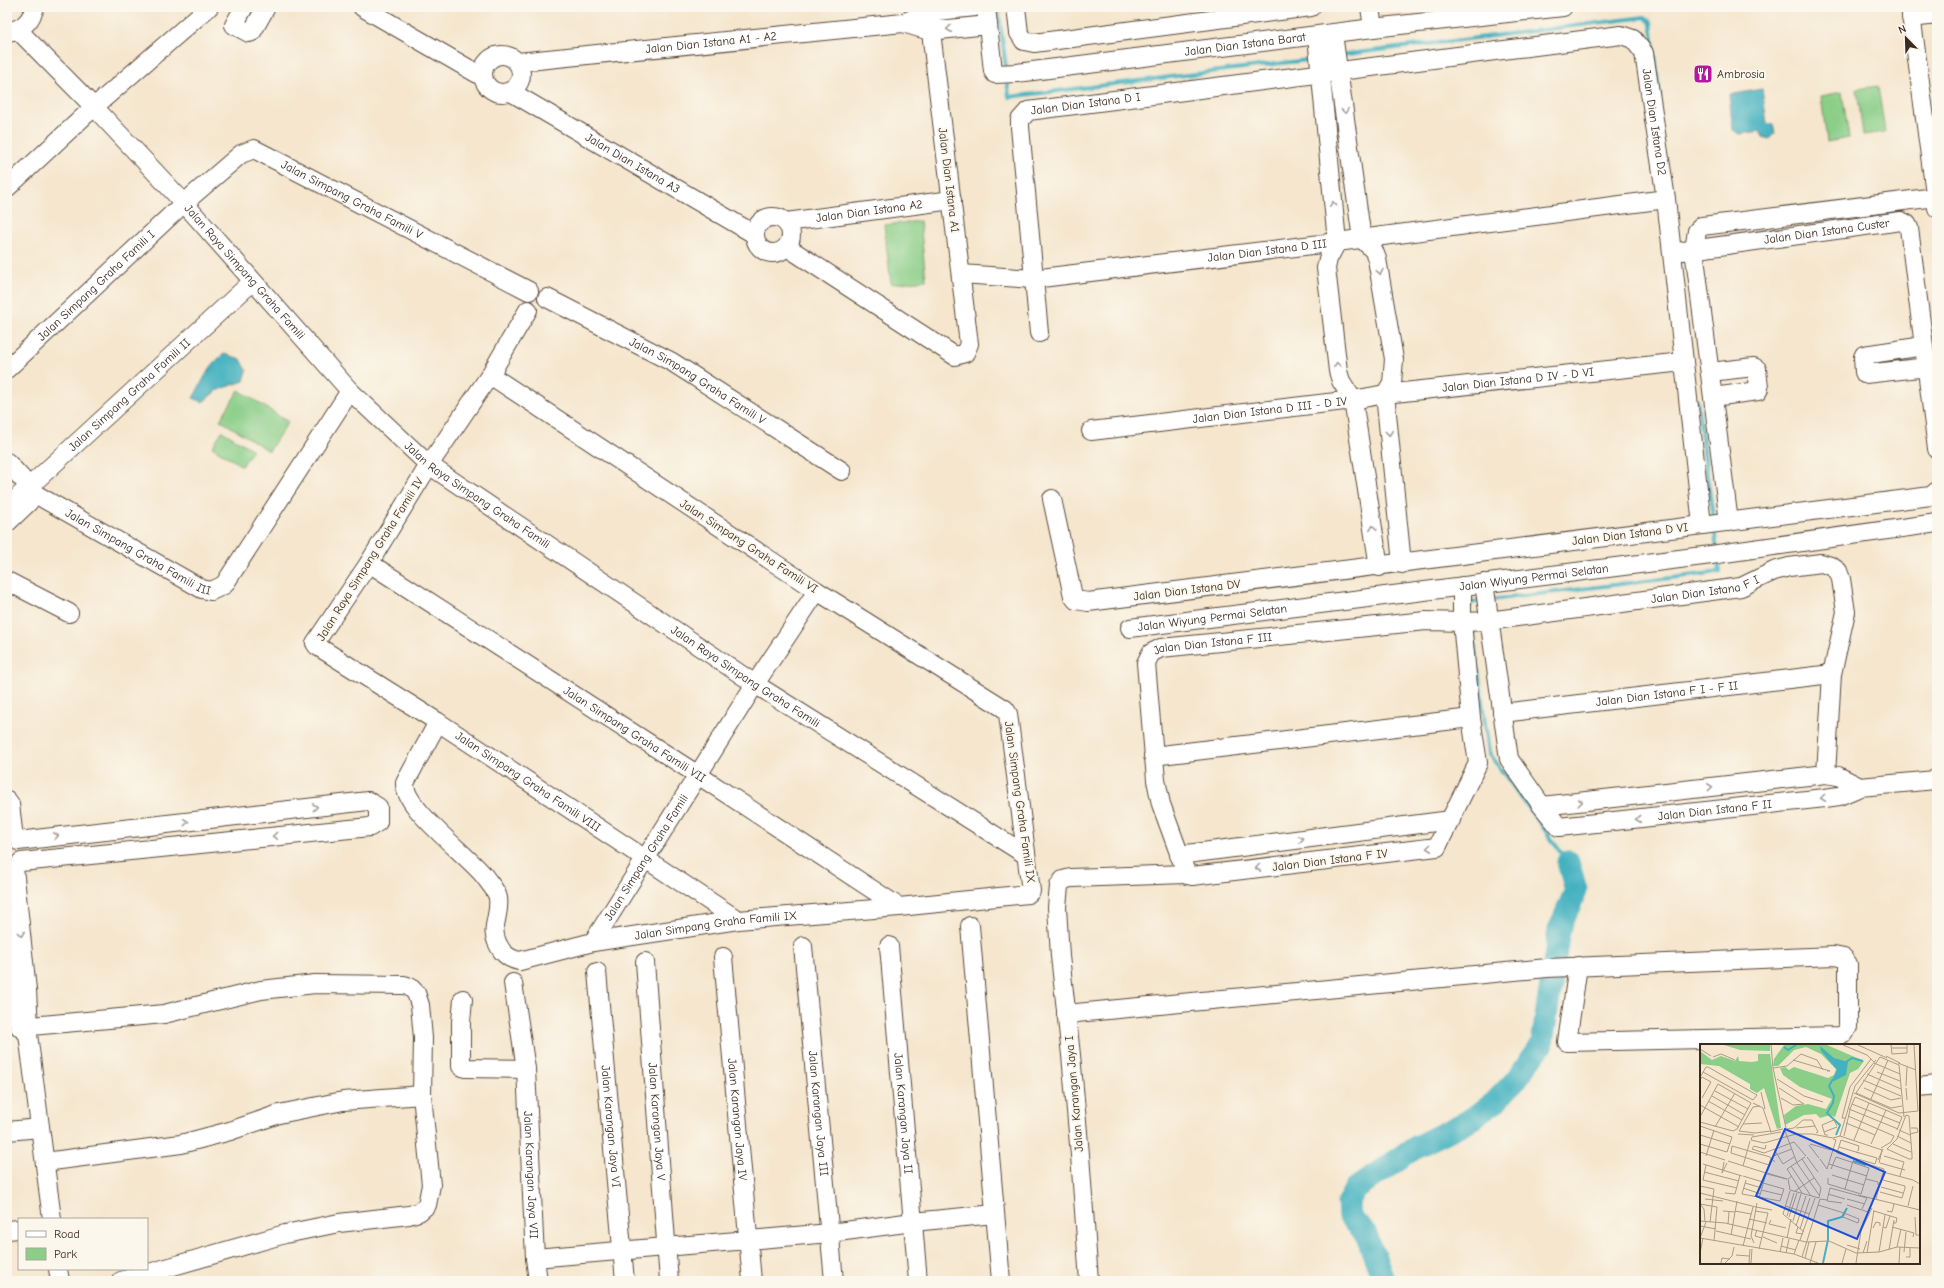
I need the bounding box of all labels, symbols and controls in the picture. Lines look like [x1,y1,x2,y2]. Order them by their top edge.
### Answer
north arrow [1886,18,1926,58]
text: N [1896,22,1908,37]
one-way arrow [946,24,952,33]
street label: Jalan Dian Istana A1 - A2 [645,29,777,56]
street label: Jalan Dian Istana Barat [1184,29,1307,59]
restaurant icon: Ambrosia [1692,63,1714,85]
place label: Ambrosia [1717,67,1765,81]
street label: Jalan Dian Istana D2 [1639,68,1669,176]
street label: Jalan Dian Istana D I [1030,90,1142,118]
one-way arrow [1340,108,1349,114]
street label: Jalan Dian Istana A1 [936,127,962,234]
street label: Jalan Dian Istana A3 [583,130,683,196]
street label: Jalan Simpang Graha Famili V [279,157,425,242]
street label: Jalan Dian Istana A2 [815,197,923,225]
one-way arrow [1328,201,1337,207]
street label: Jalan Raya Simpang Graha Famili [182,202,308,342]
street label: Jalan Dian Istana Custer [1763,216,1891,247]
street label: Jalan Simpang Graha Famili I [35,227,158,344]
street label: Jalan Dian Istana D III [1207,236,1328,265]
one-way arrow [1375,269,1383,275]
street label: Jalan Simpang Graha Famili V [627,334,769,428]
street label: Jalan Simpang Graha Famili II [66,335,193,454]
one-way arrow [1333,362,1342,368]
street label: Jalan Dian Istana D IV - D VI [1441,365,1595,395]
street label: Jalan Dian Istana D III - D IV [1192,394,1348,426]
one-way arrow [1384,430,1393,436]
street label: Jalan Raya Simpang Graha Famili [402,439,553,551]
street label: Jalan Raya Simpang Graha Famili IV [314,474,427,643]
street label: Jalan Simpang Graha Famili VI [677,496,821,596]
street label: Jalan Simpang Graha Famili III [63,506,212,598]
street label: Jalan Dian Istana D VI [1571,520,1689,548]
one-way arrow [1369,525,1378,531]
street label: Jalan Wiyung Permai Selatan [1458,561,1609,594]
street label: Jalan Dian Istana F I [1650,572,1762,606]
street label: Jalan Dian Istana DV [1133,576,1242,604]
street label: Jalan Wiyung Permai Selatan [1137,601,1288,634]
street label: Jalan Raya Simpang Graha Famili [668,623,823,730]
street label: Jalan Dian Istana F III [1151,630,1273,658]
street label: Jalan Dian Istana F I - F II [1595,678,1739,709]
street label: Jalan Simpang Graha Famili VII [561,683,709,785]
street label: Jalan Simpang Graha Famili IX [1002,720,1038,884]
street label: Jalan Simpang Graha Famili VIII [453,729,604,835]
one-way arrow [1707,783,1713,792]
street label: Jalan Simpang Graha Famili [601,792,691,923]
one-way arrow [1820,793,1826,802]
one-way arrow [1577,797,1584,806]
street label: Jalan Dian Istana F II [1657,797,1773,823]
one-way arrow [312,803,318,812]
one-way arrow [1635,814,1641,823]
one-way arrow [183,818,189,827]
one-way arrow [53,832,59,841]
one-way arrow [272,832,278,841]
one-way arrow [1298,835,1304,844]
one-way arrow [1425,844,1432,853]
street label: Jalan Dian Istana F IV [1272,846,1389,874]
one-way arrow [1255,864,1261,873]
street label: Jalan Simpang Graha Famili IX [634,908,797,943]
one-way arrow [16,931,25,937]
street label: Jalan Karangan Jaya I [1062,1035,1086,1153]
inset map [1700,1044,1920,1264]
street label: Jalan Karangan Jaya III [806,1050,831,1177]
street label: Jalan Karangan Jaya II [891,1052,916,1175]
street label: Jalan Karangan Jaya IV [725,1057,750,1182]
street label: Jalan Karangan Jaya V [646,1062,668,1182]
street label: Jalan Karangan Jaya VI [598,1064,624,1189]
street label: Jalan Karangan Jaya VII [521,1111,541,1239]
legend [18,1218,148,1270]
text: Road [54,1227,80,1241]
text: Park [54,1247,77,1261]

